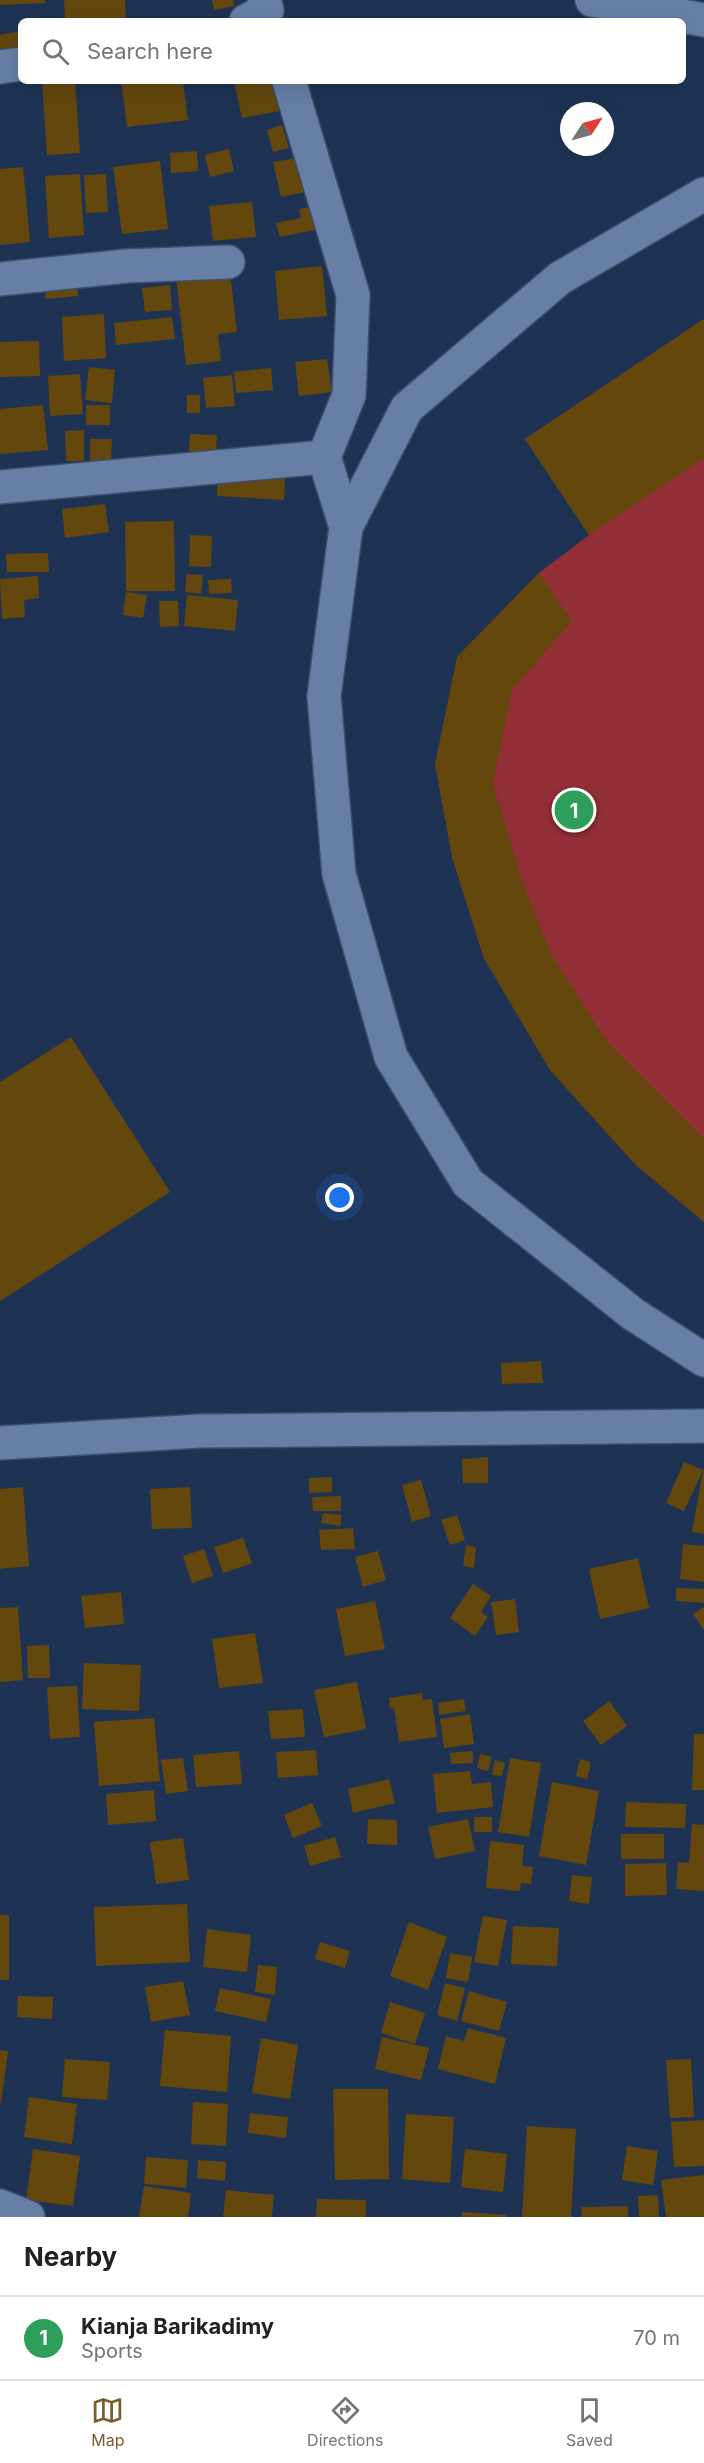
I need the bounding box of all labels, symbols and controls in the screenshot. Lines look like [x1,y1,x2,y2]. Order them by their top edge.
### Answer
search box [18,18,686,84]
icon: search [39,35,72,68]
text: Search here [87,38,213,64]
north arrow [560,102,614,156]
pin: 1 [554,788,594,832]
your location [325,1183,354,1212]
text: Nearby [24,2241,117,2272]
text: Kianja Barikadimy [81,2313,274,2339]
text: 1 [39,2326,48,2350]
text: 70 m [633,2326,680,2350]
text: Sports [81,2339,143,2363]
tab: Map [91,2394,125,2450]
tab: Directions [307,2394,383,2450]
tab: Saved [566,2394,613,2450]

